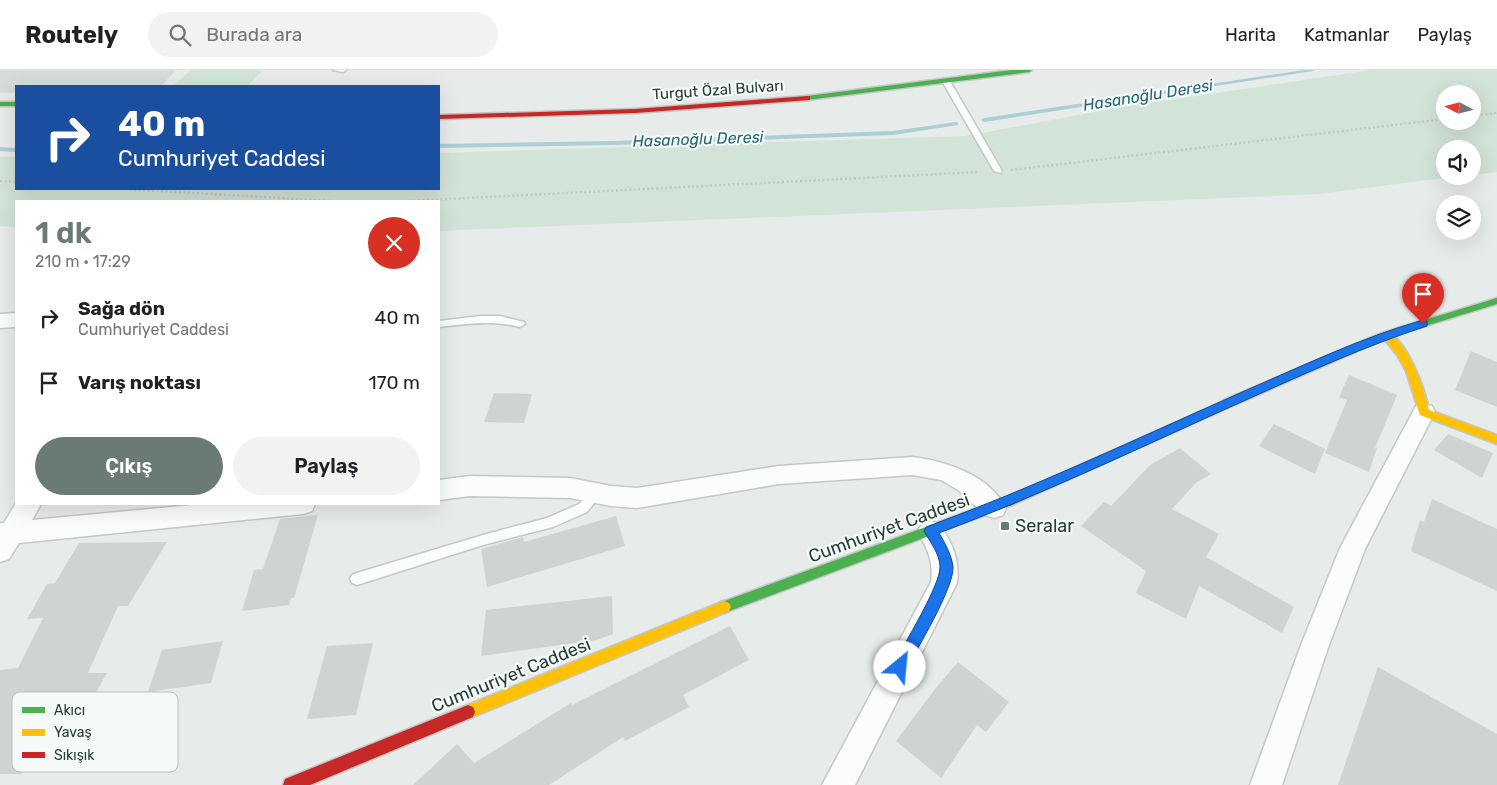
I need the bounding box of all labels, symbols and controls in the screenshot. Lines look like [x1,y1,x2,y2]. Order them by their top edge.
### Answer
search box [148,12,498,57]
text: Routely [25,21,118,49]
icon: search [166,21,194,49]
text: Burada ara [206,23,302,46]
text: Harita [1225,24,1276,46]
text: Katmanlar [1304,24,1389,46]
text: Paylaş [1417,24,1472,46]
water label: Hasanoğlu Deresi [1082,75,1215,115]
street label: Turgut Özal Bulvarı [652,76,784,104]
north arrow [1436,85,1481,130]
map controls [1436,85,1481,240]
text: 40 m [118,103,205,145]
icon: right [35,105,100,170]
water label: Hasanoğlu Deresi [632,127,765,151]
button: sound [1436,140,1481,185]
text: Cumhuriyet Caddesi [118,145,326,172]
button: layers [1436,195,1481,240]
text: 1 dk [35,215,92,251]
button: close [368,217,420,269]
text: 210 m · 17:29 [35,252,131,271]
pin [1402,273,1444,324]
icon: arrive [1409,280,1437,308]
text: Sağa dön [78,297,165,320]
icon: right [35,304,63,332]
text: 40 m [375,306,420,329]
text: Cumhuriyet Caddesi [78,320,229,339]
icon: arrive [35,369,63,397]
text: Varış noktası [78,371,201,394]
text: 170 m [369,371,420,394]
button: Çıkış [35,437,223,495]
button: Paylaş [233,437,420,495]
street label: Cumhuriyet Caddesi [805,489,973,567]
place label: Seralar [1015,515,1074,537]
marker: Seralar [999,520,1011,532]
street label: Cumhuriyet Caddesi [428,633,594,717]
position arrow [873,640,925,692]
legend [12,692,178,772]
text: Akıcı [54,702,85,719]
text: Yavaş [54,724,92,741]
text: Sıkışık [54,747,95,764]

